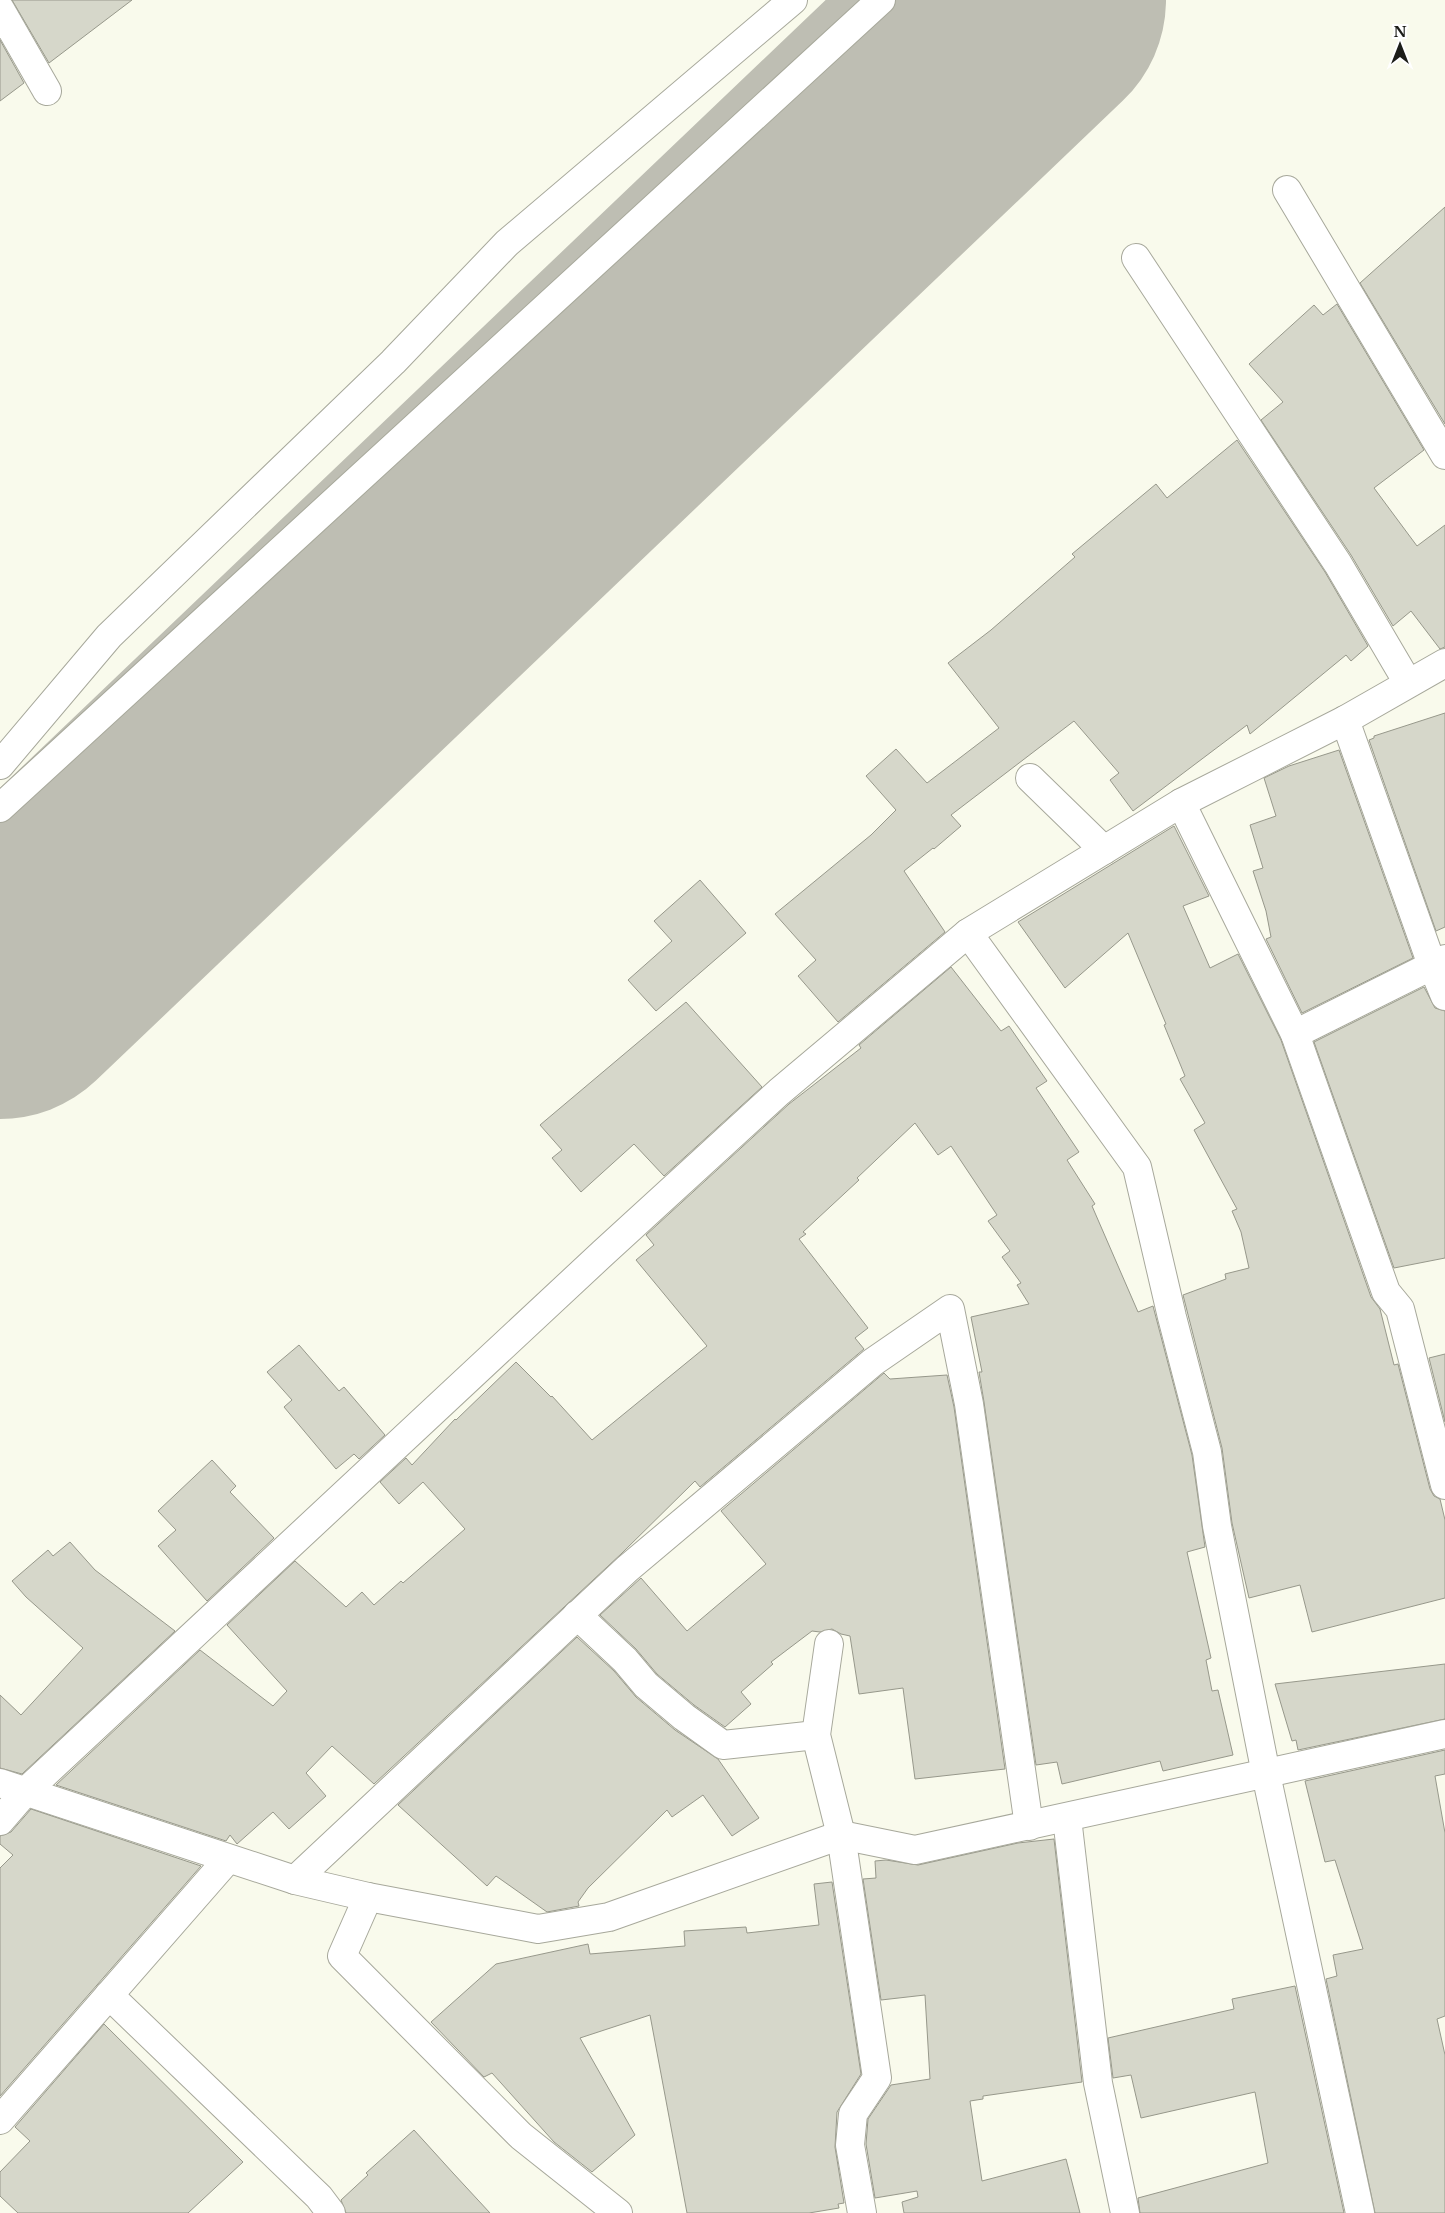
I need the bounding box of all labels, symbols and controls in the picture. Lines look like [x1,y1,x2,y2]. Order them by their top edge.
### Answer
north arrow [1375,20,1425,70]
text: N [1393,23,1407,41]

